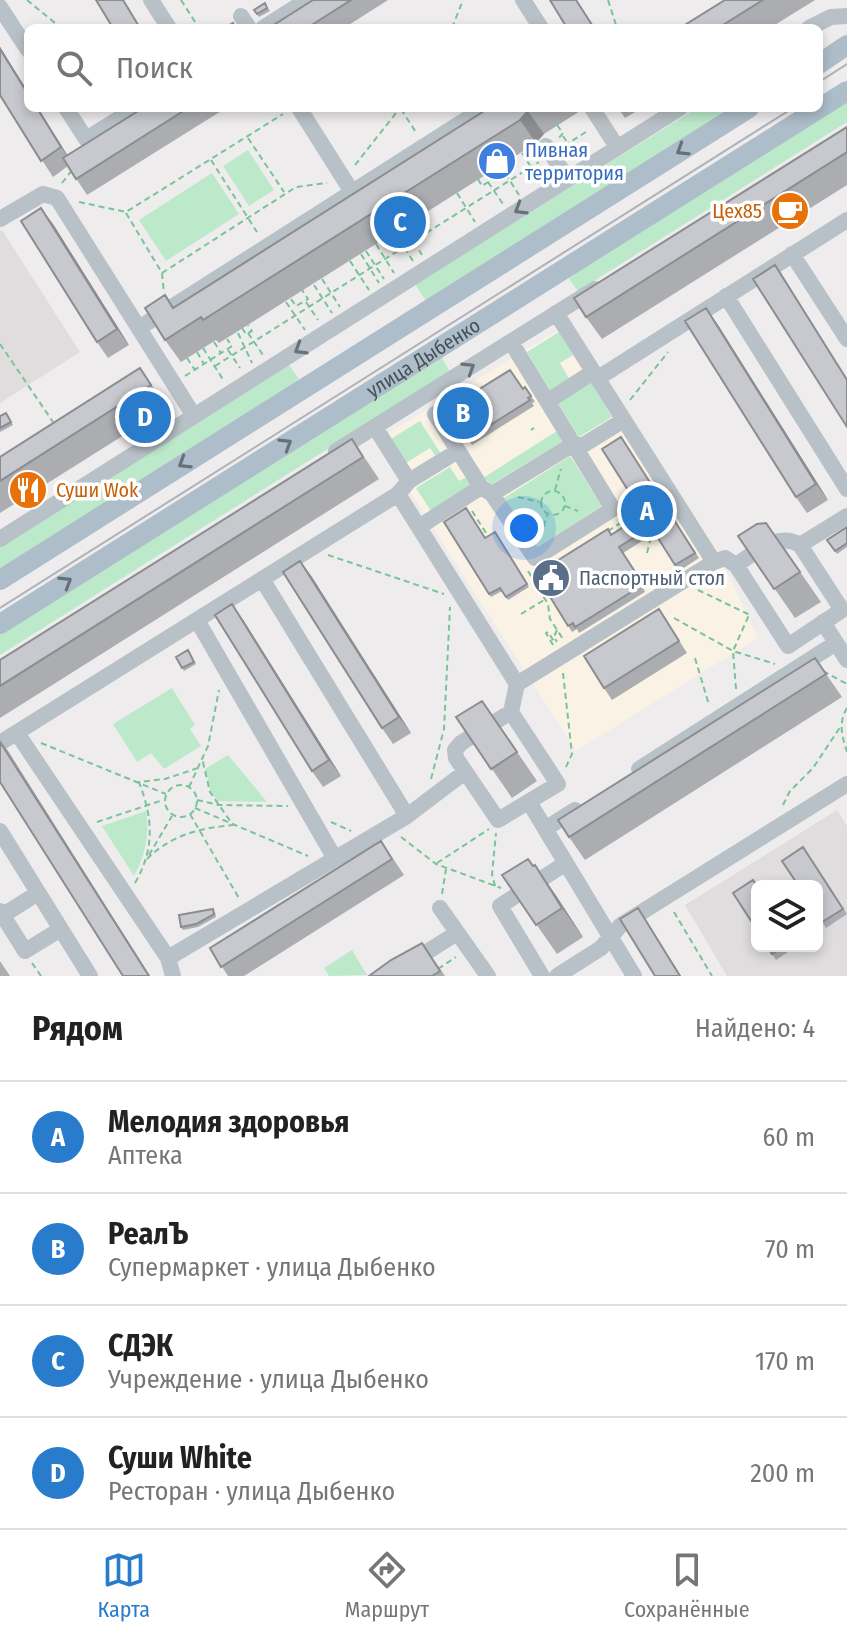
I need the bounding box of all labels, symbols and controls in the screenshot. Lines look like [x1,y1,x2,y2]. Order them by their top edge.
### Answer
search box [24,24,823,112]
icon: search [52,46,96,90]
text: Поиск [116,50,193,86]
place label: Пивная территория [525,138,624,185]
shop icon: Пивная территория [476,140,518,182]
one-way arrow [677,140,691,155]
cafe icon: Цех85 [769,190,811,232]
pin: C [374,192,426,252]
place label: Цех85 [712,199,762,223]
one-way arrow [514,200,529,215]
street label: улица Дыбенко [362,313,485,402]
one-way arrow [294,339,309,354]
one-way arrow [460,362,475,378]
pin: B [437,383,489,443]
pin: D [119,387,171,447]
one-way arrow [277,439,292,454]
one-way arrow [178,454,193,469]
restaurant icon: Суши Wok [7,469,49,511]
place label: Суши Wok [56,478,139,502]
pin: A [621,481,673,541]
your location [504,508,544,548]
public building icon: Паспортный стол [530,557,572,599]
place label: Паспортный стол [579,566,725,590]
one-way arrow [57,577,72,592]
map controls [751,880,823,952]
button: layers [751,880,823,952]
text: Рядом [32,1008,123,1049]
text: Найдено: 4 [695,1013,815,1044]
text: Мелодия здоровья [108,1104,349,1140]
text: A [51,1122,65,1153]
text: 60 m [762,1122,815,1153]
text: Аптека [108,1140,183,1171]
text: РеалЪ [108,1216,188,1252]
text: B [51,1234,65,1265]
text: 70 m [765,1234,815,1265]
text: Супермаркет · улица Дыбенко [108,1252,436,1283]
text: СДЭК [108,1328,173,1364]
text: C [51,1346,65,1377]
text: 170 m [755,1346,815,1377]
text: Учреждение · улица Дыбенко [108,1364,429,1395]
text: Суши White [108,1440,252,1476]
text: D [50,1458,66,1489]
text: 200 m [750,1458,815,1489]
text: Ресторан · улица Дыбенко [108,1476,395,1507]
tab: Карта [97,1548,150,1623]
tab: Маршрут [345,1548,429,1623]
tab: Сохранённые [624,1548,750,1623]

